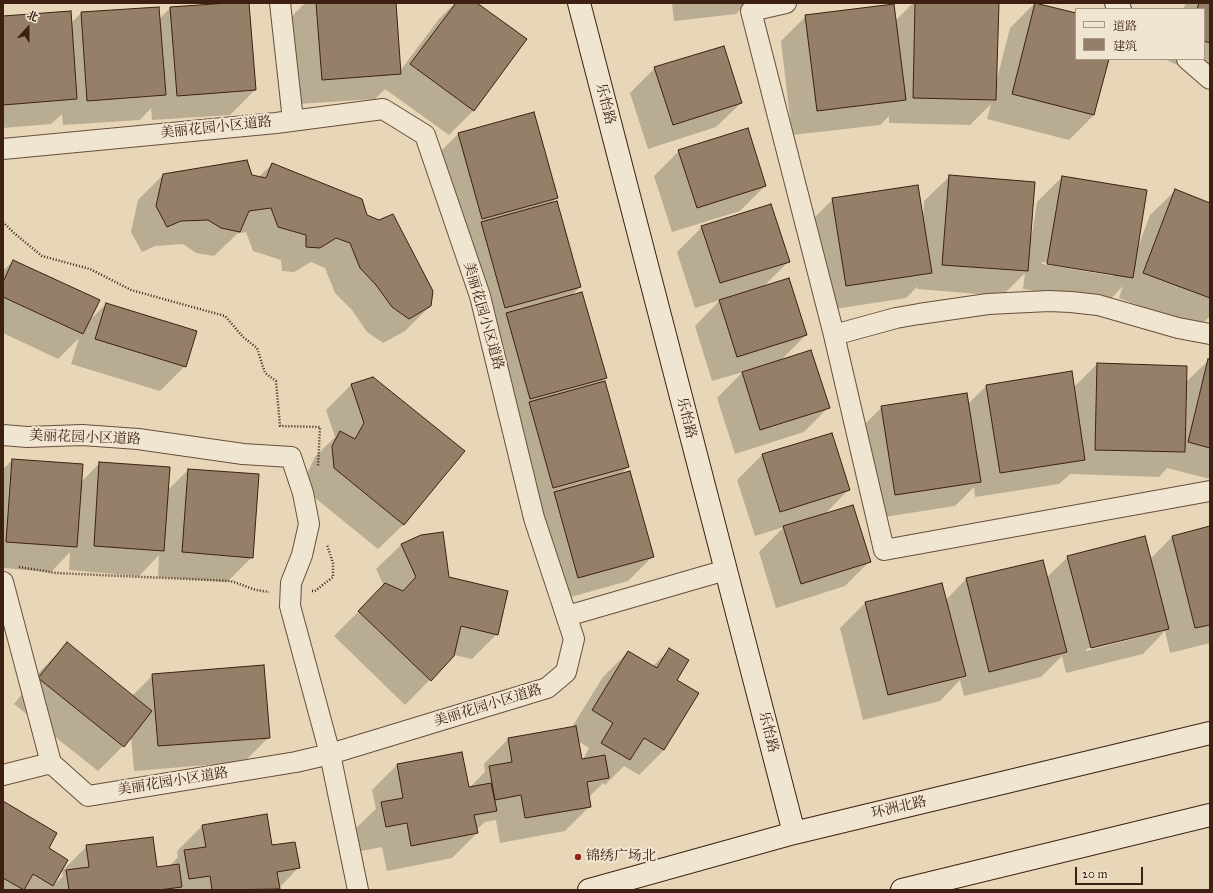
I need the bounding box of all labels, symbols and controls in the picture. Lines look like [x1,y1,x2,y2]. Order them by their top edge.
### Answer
north arrow [8,8,48,48]
text: 北 [25,8,40,24]
legend [1075,8,1205,60]
text: 道路 [1113,19,1137,33]
text: 建筑 [1113,39,1137,53]
street label: 乐怡路 [592,82,618,126]
street label: 美丽花园小区道路 [159,114,273,142]
street label: 美丽花园小区道路 [459,260,507,372]
street label: 乐怡路 [673,396,699,440]
street label: 美丽花园小区道路 [29,428,141,448]
street label: 美丽花园小区道路 [432,682,544,730]
street label: 乐怡路 [755,710,781,754]
street label: 美丽花园小区道路 [116,765,230,799]
street label: 环洲北路 [870,794,928,822]
place label: 锦绣广场北 [586,849,656,865]
marker: 锦绣广场北 [573,852,583,862]
scale bar [1077,859,1145,885]
text: 20 m [1082,867,1108,881]

